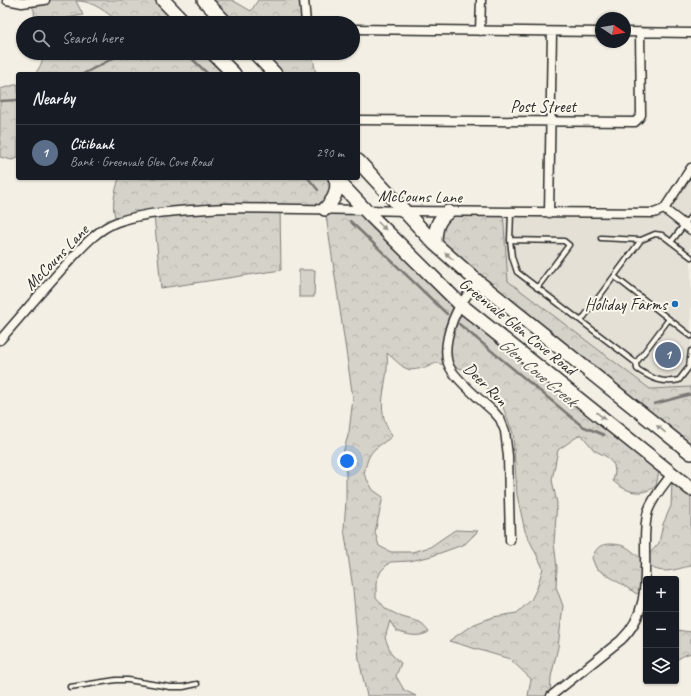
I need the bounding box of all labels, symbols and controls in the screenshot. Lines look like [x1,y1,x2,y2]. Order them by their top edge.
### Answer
north arrow [595,12,631,48]
search box [16,16,360,60]
icon: search [30,27,52,49]
text: Search here [62,29,123,48]
text: Nearby [32,88,75,109]
street label: Post Street [510,96,578,117]
text: Citibank [70,135,113,154]
text: 1 [42,145,48,161]
text: 290 m [316,145,344,161]
text: Bank · Greenvale Glen Cove Road [70,154,212,170]
street label: McCouns Lane [378,185,463,208]
street label: McCouns Lane [20,219,94,295]
one-way arrow [377,221,386,231]
one-way arrow [444,252,453,261]
street label: Greenvale Glen Cove Road [455,273,583,382]
place label: Holiday Farms [585,294,669,315]
marker: Holiday Farms [670,299,680,309]
water label: Glen Cove Creek [495,333,584,413]
pin: 1 [655,340,681,370]
street label: Deer Run [459,358,512,411]
one-way arrow [595,412,606,421]
one-way arrow [655,424,666,433]
your location [337,451,357,471]
map controls [643,576,679,684]
button: + [643,576,679,612]
button: − [643,612,679,648]
button: layers [643,648,679,684]

